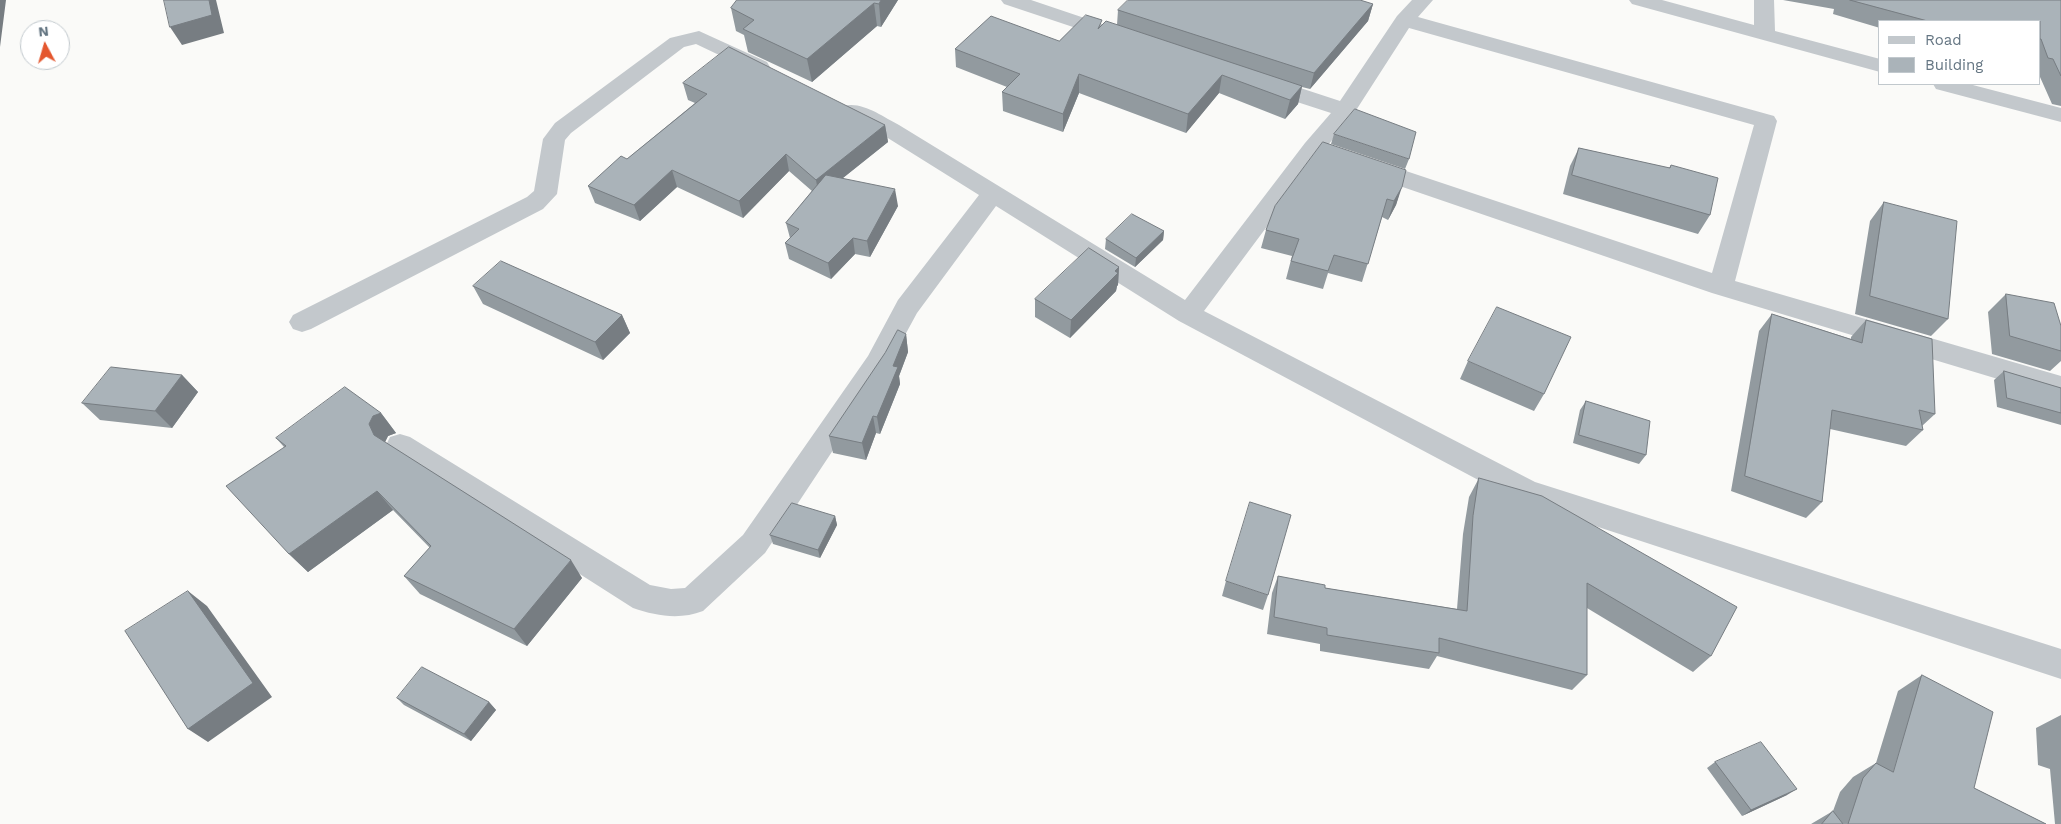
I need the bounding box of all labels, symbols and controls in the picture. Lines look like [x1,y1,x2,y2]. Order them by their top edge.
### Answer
north arrow [20,20,70,70]
legend [1878,20,2041,85]
text: N [38,23,50,40]
text: Road [1925,31,1962,49]
text: Building [1925,56,1983,74]

